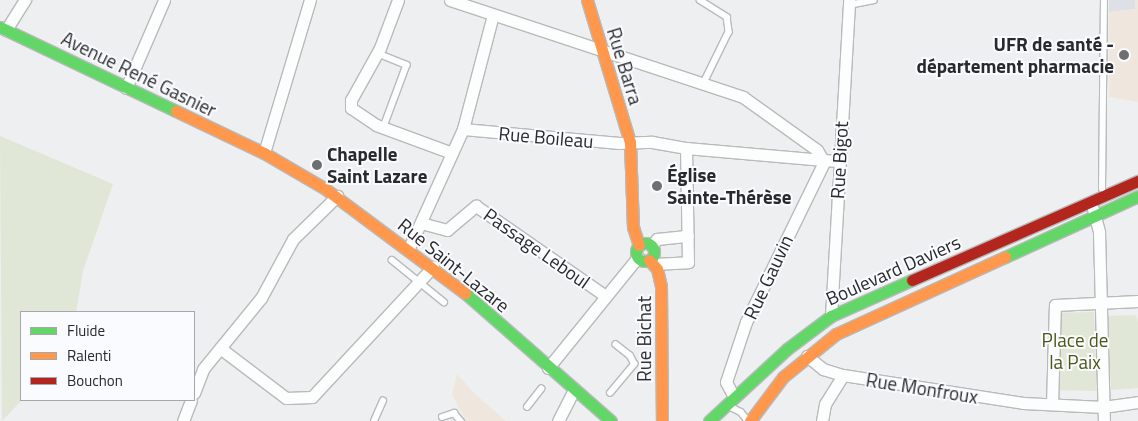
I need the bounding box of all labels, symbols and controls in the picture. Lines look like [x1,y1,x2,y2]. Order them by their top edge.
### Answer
street label: Rue Barra [602,25,648,107]
street label: Avenue René Gasnier [58,27,220,121]
place label: UFR de santé - département pharmacie [917,33,1114,77]
marker: UFR de santé - département pharmacie [1118,49,1130,61]
street label: Rue Bigot [826,121,852,199]
street label: Rue Boileau [498,122,594,152]
place label: Chapelle Saint Lazare [327,143,427,187]
marker: Chapelle Saint Lazare [311,159,323,171]
place label: Église Sainte-Thérèse [667,164,791,208]
marker: Église Sainte-Thérèse [651,180,663,192]
street label: Passage Leboul [479,203,595,293]
street label: Rue Saint-Lazare [394,213,514,317]
street label: Boulevard Daviers [822,230,964,310]
street label: Rue Gauvin [739,231,797,323]
street label: Rue Bichat [633,296,655,382]
legend [20,311,195,401]
text: Fluide [67,319,105,342]
park label: Place de la Paix [1042,329,1108,373]
text: Ralenti [67,344,111,367]
street label: Rue Monfroux [864,368,980,408]
text: Bouchon [67,369,123,392]

